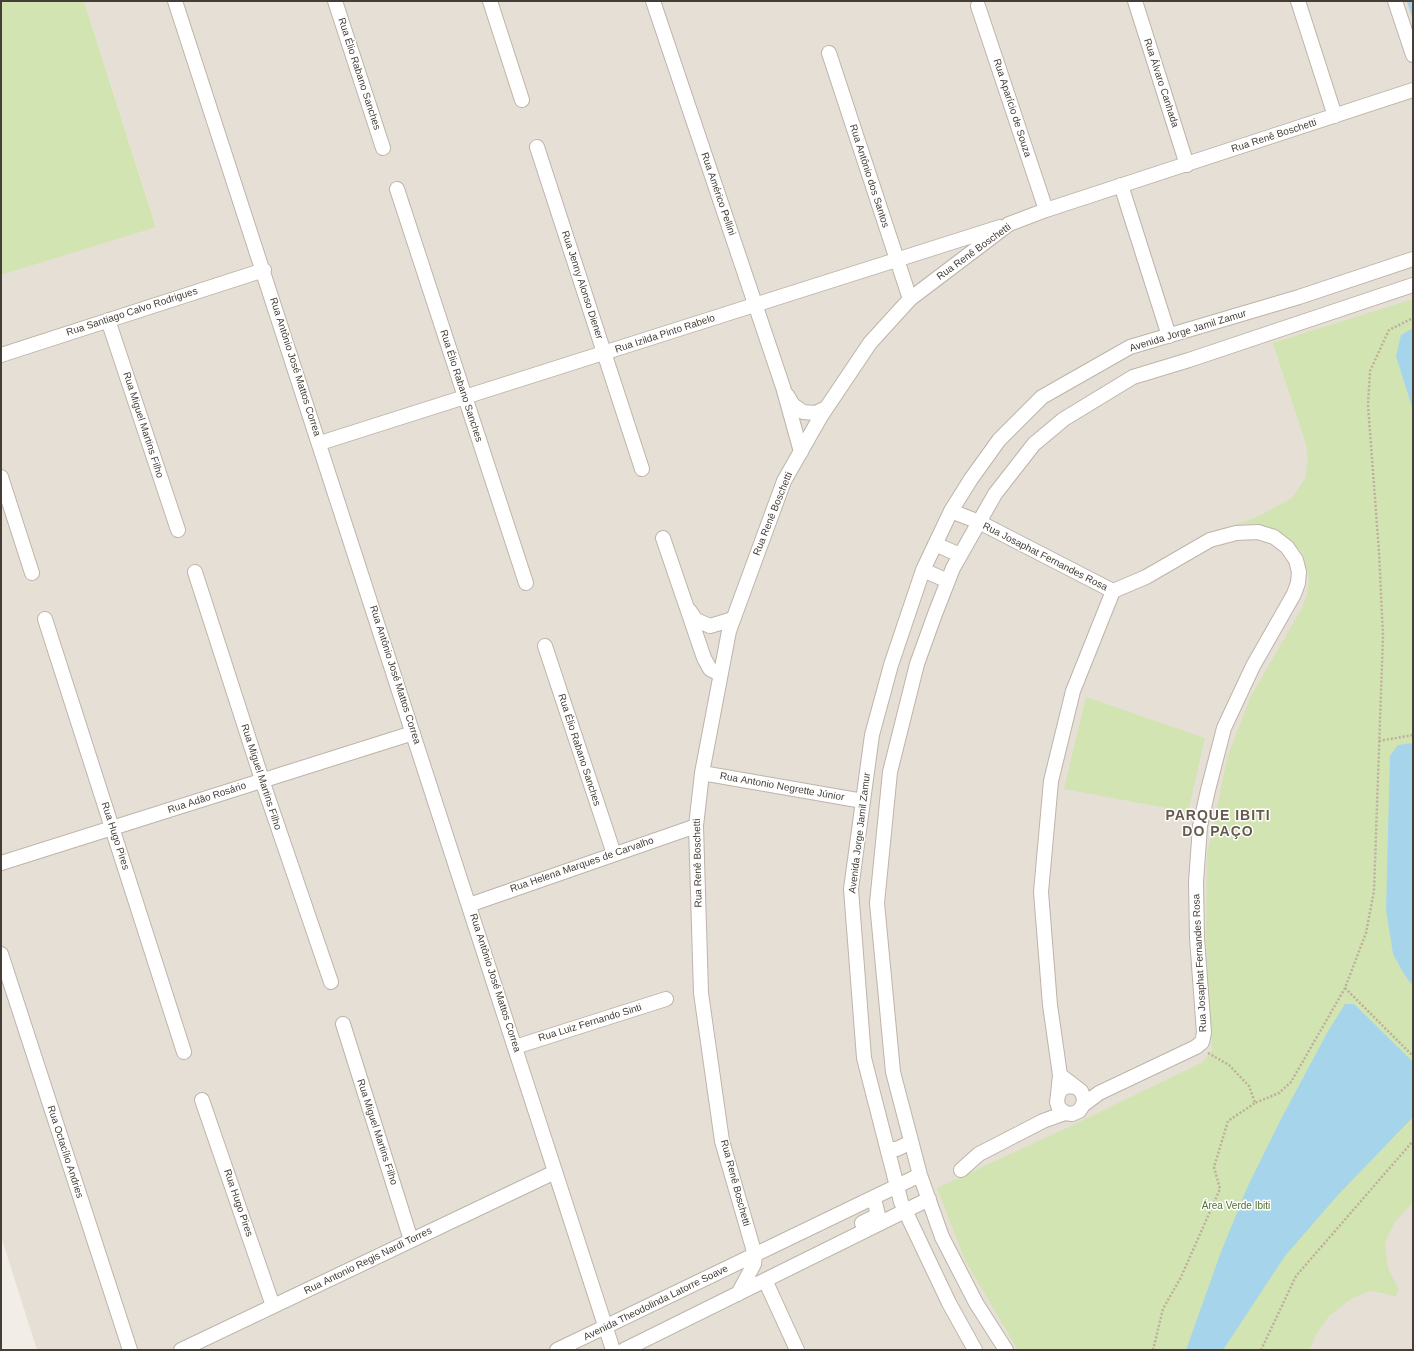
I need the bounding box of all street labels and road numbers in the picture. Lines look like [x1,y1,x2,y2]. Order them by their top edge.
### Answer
street label: Rua Élio Rabano Sanches [335,16,383,132]
street label: Rua Álvaro Canhada [1141,37,1181,129]
street label: Rua Aparício de Souza [990,57,1034,159]
street label: Rua Renê Boschetti [1230,117,1318,155]
street label: Rua Antônio dos Santos [847,123,891,229]
street label: Rua Américo Pellini [698,151,738,237]
street label: Rua Renê Boschetti [934,221,1014,283]
street label: Rua Jenny Alonso Diener [559,229,605,341]
street label: Rua Santiago Calvo Rodrigues [65,285,199,339]
street label: Rua Antônio José Mattos Correa [267,296,323,438]
street label: Avenida Jorge Jamil Zamur [1128,307,1248,355]
street label: Rua Izilda Pinto Rabelo [613,312,717,356]
street label: Rua Élio Rabano Sanches [437,328,485,444]
street label: Rua Miguel Martins Filho [120,371,166,479]
street label: Rua Renê Boschetti [751,471,795,557]
street label: Rua Josaphat Fernandes Rosa [981,520,1109,594]
street label: Rua Antônio José Mattos Correa [367,604,423,746]
street label: Rua Élio Rabano Sanches [555,692,603,808]
street label: Rua Miguel Martins Filho [238,723,284,831]
street label: Rua Antonio Negrette Júnior [719,770,845,804]
street label: Avenida Jorge Jamil Zamur [847,772,873,894]
street label: Rua Adão Rosário [166,780,248,816]
street label: Rua Hugo Pires [98,801,132,871]
street label: Rua Renê Boschetti [691,818,705,908]
street label: Rua Helena Marques de Carvalho [509,835,655,895]
street label: Rua Josaphat Fernandes Rosa [1190,894,1210,1032]
street label: Rua Antônio José Mattos Correa [467,912,523,1054]
street label: Rua Luiz Fernando Sinti [537,1002,643,1044]
street label: Rua Miguel Martins Filho [354,1078,400,1186]
street label: Rua Octacílio Andries [44,1104,86,1200]
street label: Rua Renê Boschetti [718,1138,752,1228]
street label: Rua Hugo Pires [221,1168,255,1238]
street label: Rua Antonio Regis Nardi Torres [302,1225,434,1297]
street label: Avenida Theodolinda Latorre Soave [582,1263,730,1343]

